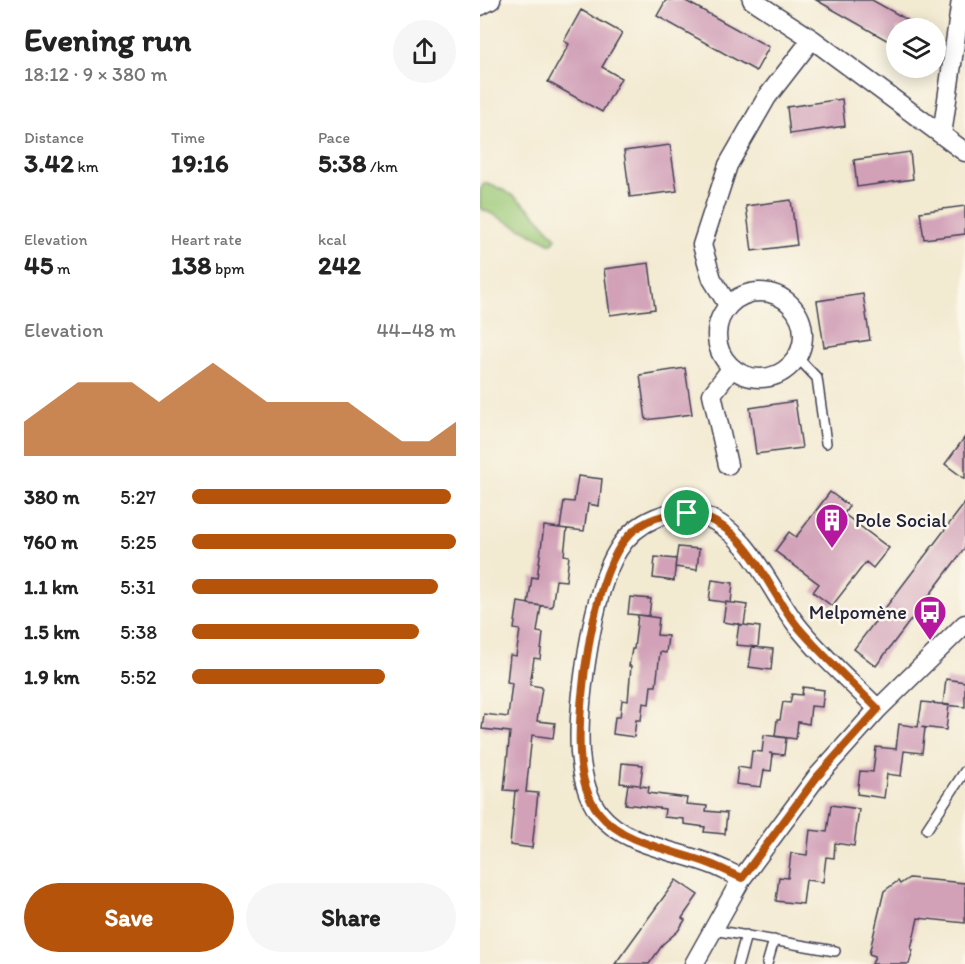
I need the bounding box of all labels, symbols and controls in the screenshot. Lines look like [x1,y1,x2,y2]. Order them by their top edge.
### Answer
map controls [886,18,946,78]
button: layers [886,18,946,78]
text: Evening run [24,20,191,59]
button: share [393,20,456,83]
text: 18:12 · 9 × 380 m [24,62,167,86]
text: Distance [24,128,84,147]
text: Time [171,128,205,147]
text: Pace [318,128,350,147]
text: 3.42 [24,147,74,179]
text: 19:16 [171,147,229,179]
text: 5:38 [318,147,366,179]
text: km [74,157,99,176]
text: /km [366,157,398,176]
text: Elevation [24,230,88,249]
text: Heart rate [171,230,242,249]
text: kcal [318,230,346,249]
text: 45 [24,249,53,281]
text: 138 [171,249,211,281]
text: 242 [318,249,361,281]
text: m [53,259,70,278]
text: bpm [211,259,245,278]
text: Elevation [24,318,103,342]
text: 44–48 m [377,318,456,342]
text: 380 m [24,485,80,509]
text: 5:27 [120,485,156,509]
pin [661,487,712,538]
icon: arrive [670,496,703,529]
building icon: Pole Social [814,502,850,549]
place label: Pole Social [855,508,947,532]
text: 760 m [24,530,78,554]
text: 5:25 [120,530,156,554]
text: 1.1 km [24,575,78,599]
text: 5:31 [120,575,156,599]
bus stop icon: Melpomène [912,594,948,641]
place label: Melpomène [809,600,907,624]
text: 1.5 km [24,620,80,644]
text: 5:38 [120,620,157,644]
text: 1.9 km [24,665,80,689]
text: 5:52 [120,665,156,689]
button: Save [24,883,234,952]
button: Share [246,883,456,952]

